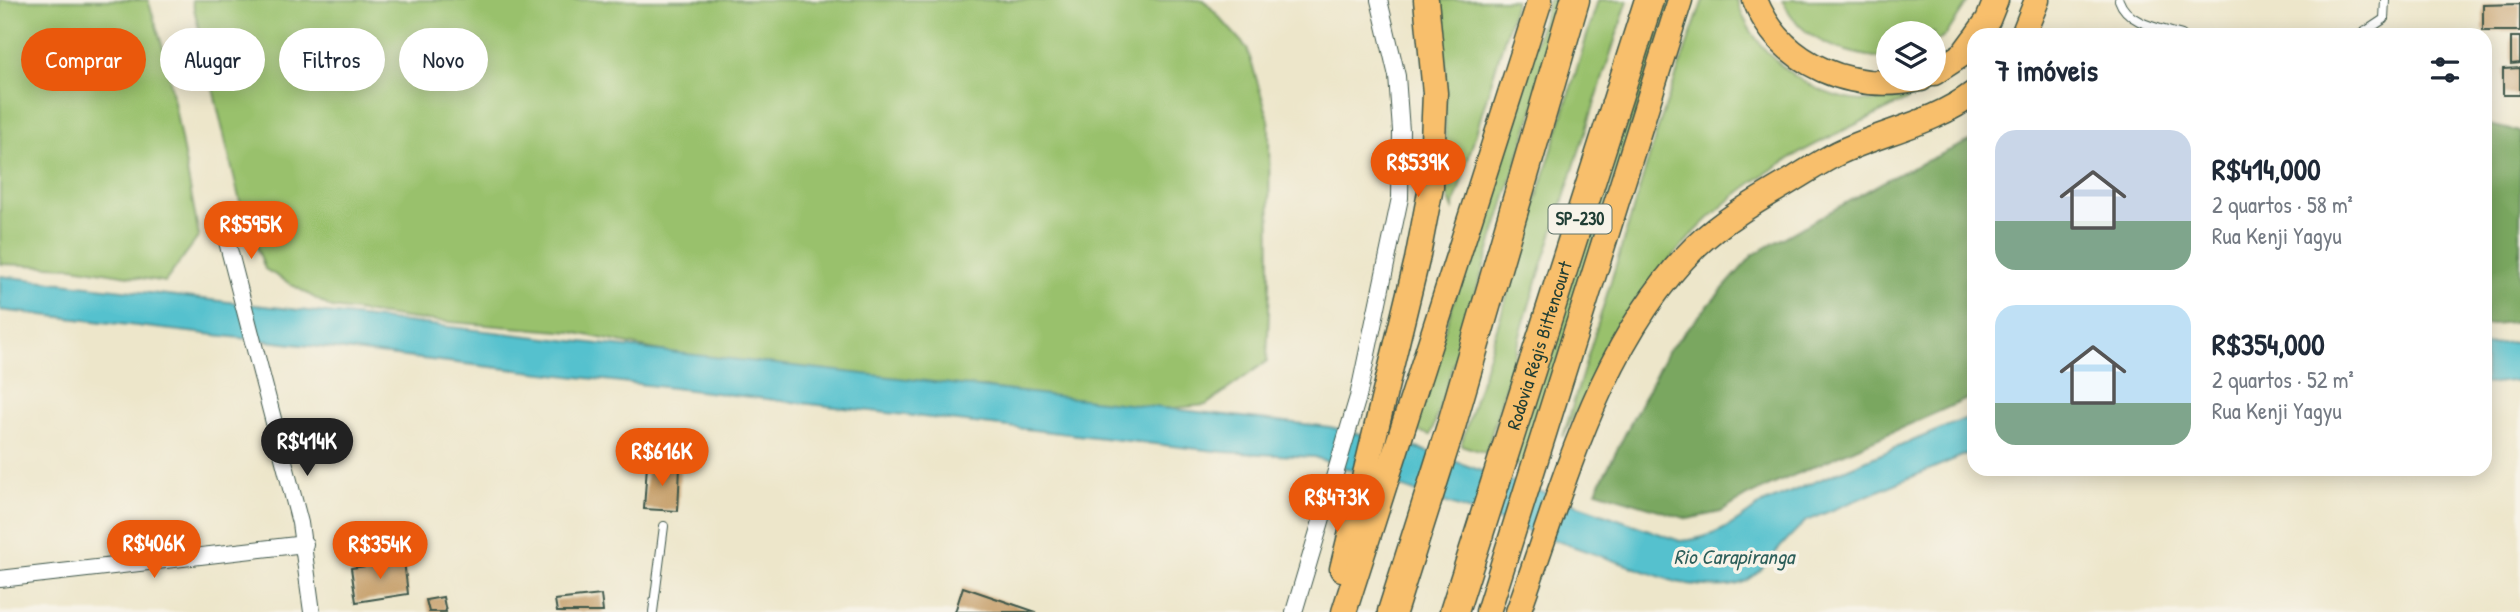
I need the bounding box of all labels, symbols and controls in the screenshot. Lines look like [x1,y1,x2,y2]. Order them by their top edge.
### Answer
map controls [1876,21,1946,91]
button: layers [1876,21,1946,91]
chip: Comprar [21,28,146,91]
chip: Alugar [160,28,265,91]
chip: Filtros [279,28,385,91]
chip: Novo [399,28,488,91]
text: 7 imóveis [1995,50,2098,90]
icon: filters [2426,51,2464,89]
pin: R$539K [1361,140,1475,199]
text: R$539K [1387,146,1449,177]
text: R$414,000 [2212,149,2321,189]
icon: home [2051,158,2135,242]
text: 2 quartos · 58 m² [2212,189,2353,220]
pin: R$595K [194,202,308,261]
road number: SP-230 [1548,204,1612,233]
text: R$595K [220,208,282,239]
text: Rua Kenji Yagyu [2212,220,2342,251]
street label: Rodovia Régis Bittencourt [1500,257,1578,433]
text: R$354,000 [2212,324,2325,364]
icon: home [2051,333,2135,417]
text: 2 quartos · 52 m² [2212,364,2354,395]
text: Rua Kenji Yagyu [2212,395,2342,426]
pin: R$414K [250,419,364,478]
text: R$414K [277,425,337,456]
pin: R$616K [605,428,719,488]
text: R$616K [632,435,692,466]
pin: R$473K [1280,475,1394,534]
text: R$473K [1305,481,1369,512]
pin: R$406K [97,520,211,580]
pin: R$354K [323,522,437,581]
text: R$406K [123,527,185,558]
text: R$354K [349,528,411,559]
water label: Rio Carapiranga [1674,542,1797,571]

